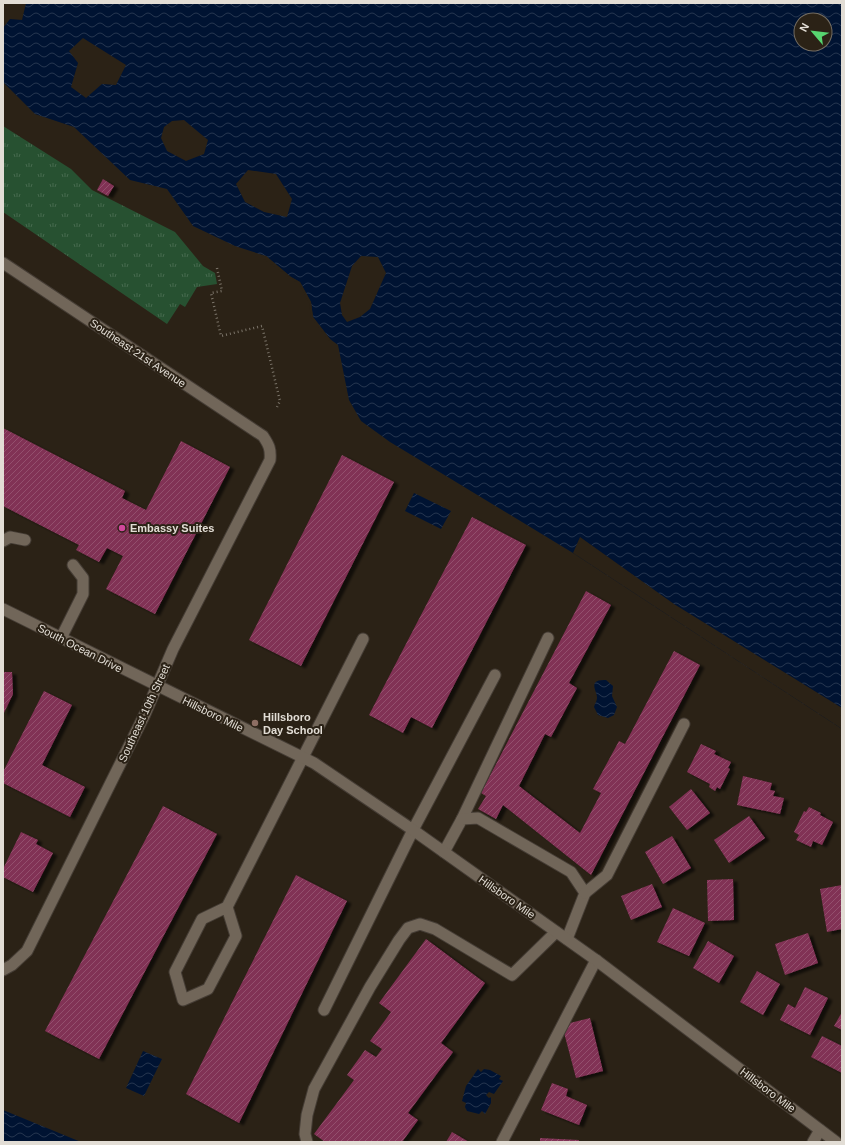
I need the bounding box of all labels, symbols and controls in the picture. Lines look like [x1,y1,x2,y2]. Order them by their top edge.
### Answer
north arrow [793,12,833,52]
text: N [797,21,811,34]
street label: Southeast 21st Avenue [88,316,188,390]
place label: Embassy Suites [130,522,214,534]
marker: Embassy Suites [117,523,127,533]
street label: South Ocean Drive [36,622,124,674]
street label: Southeast 10th Street [116,662,172,764]
street label: Hillsboro Mile [181,694,245,734]
place label: Hillsboro Day School [263,711,323,736]
marker: Hillsboro Day School [250,718,260,728]
street label: Hillsboro Mile [477,873,537,921]
street label: Hillsboro Mile [738,1065,798,1115]

